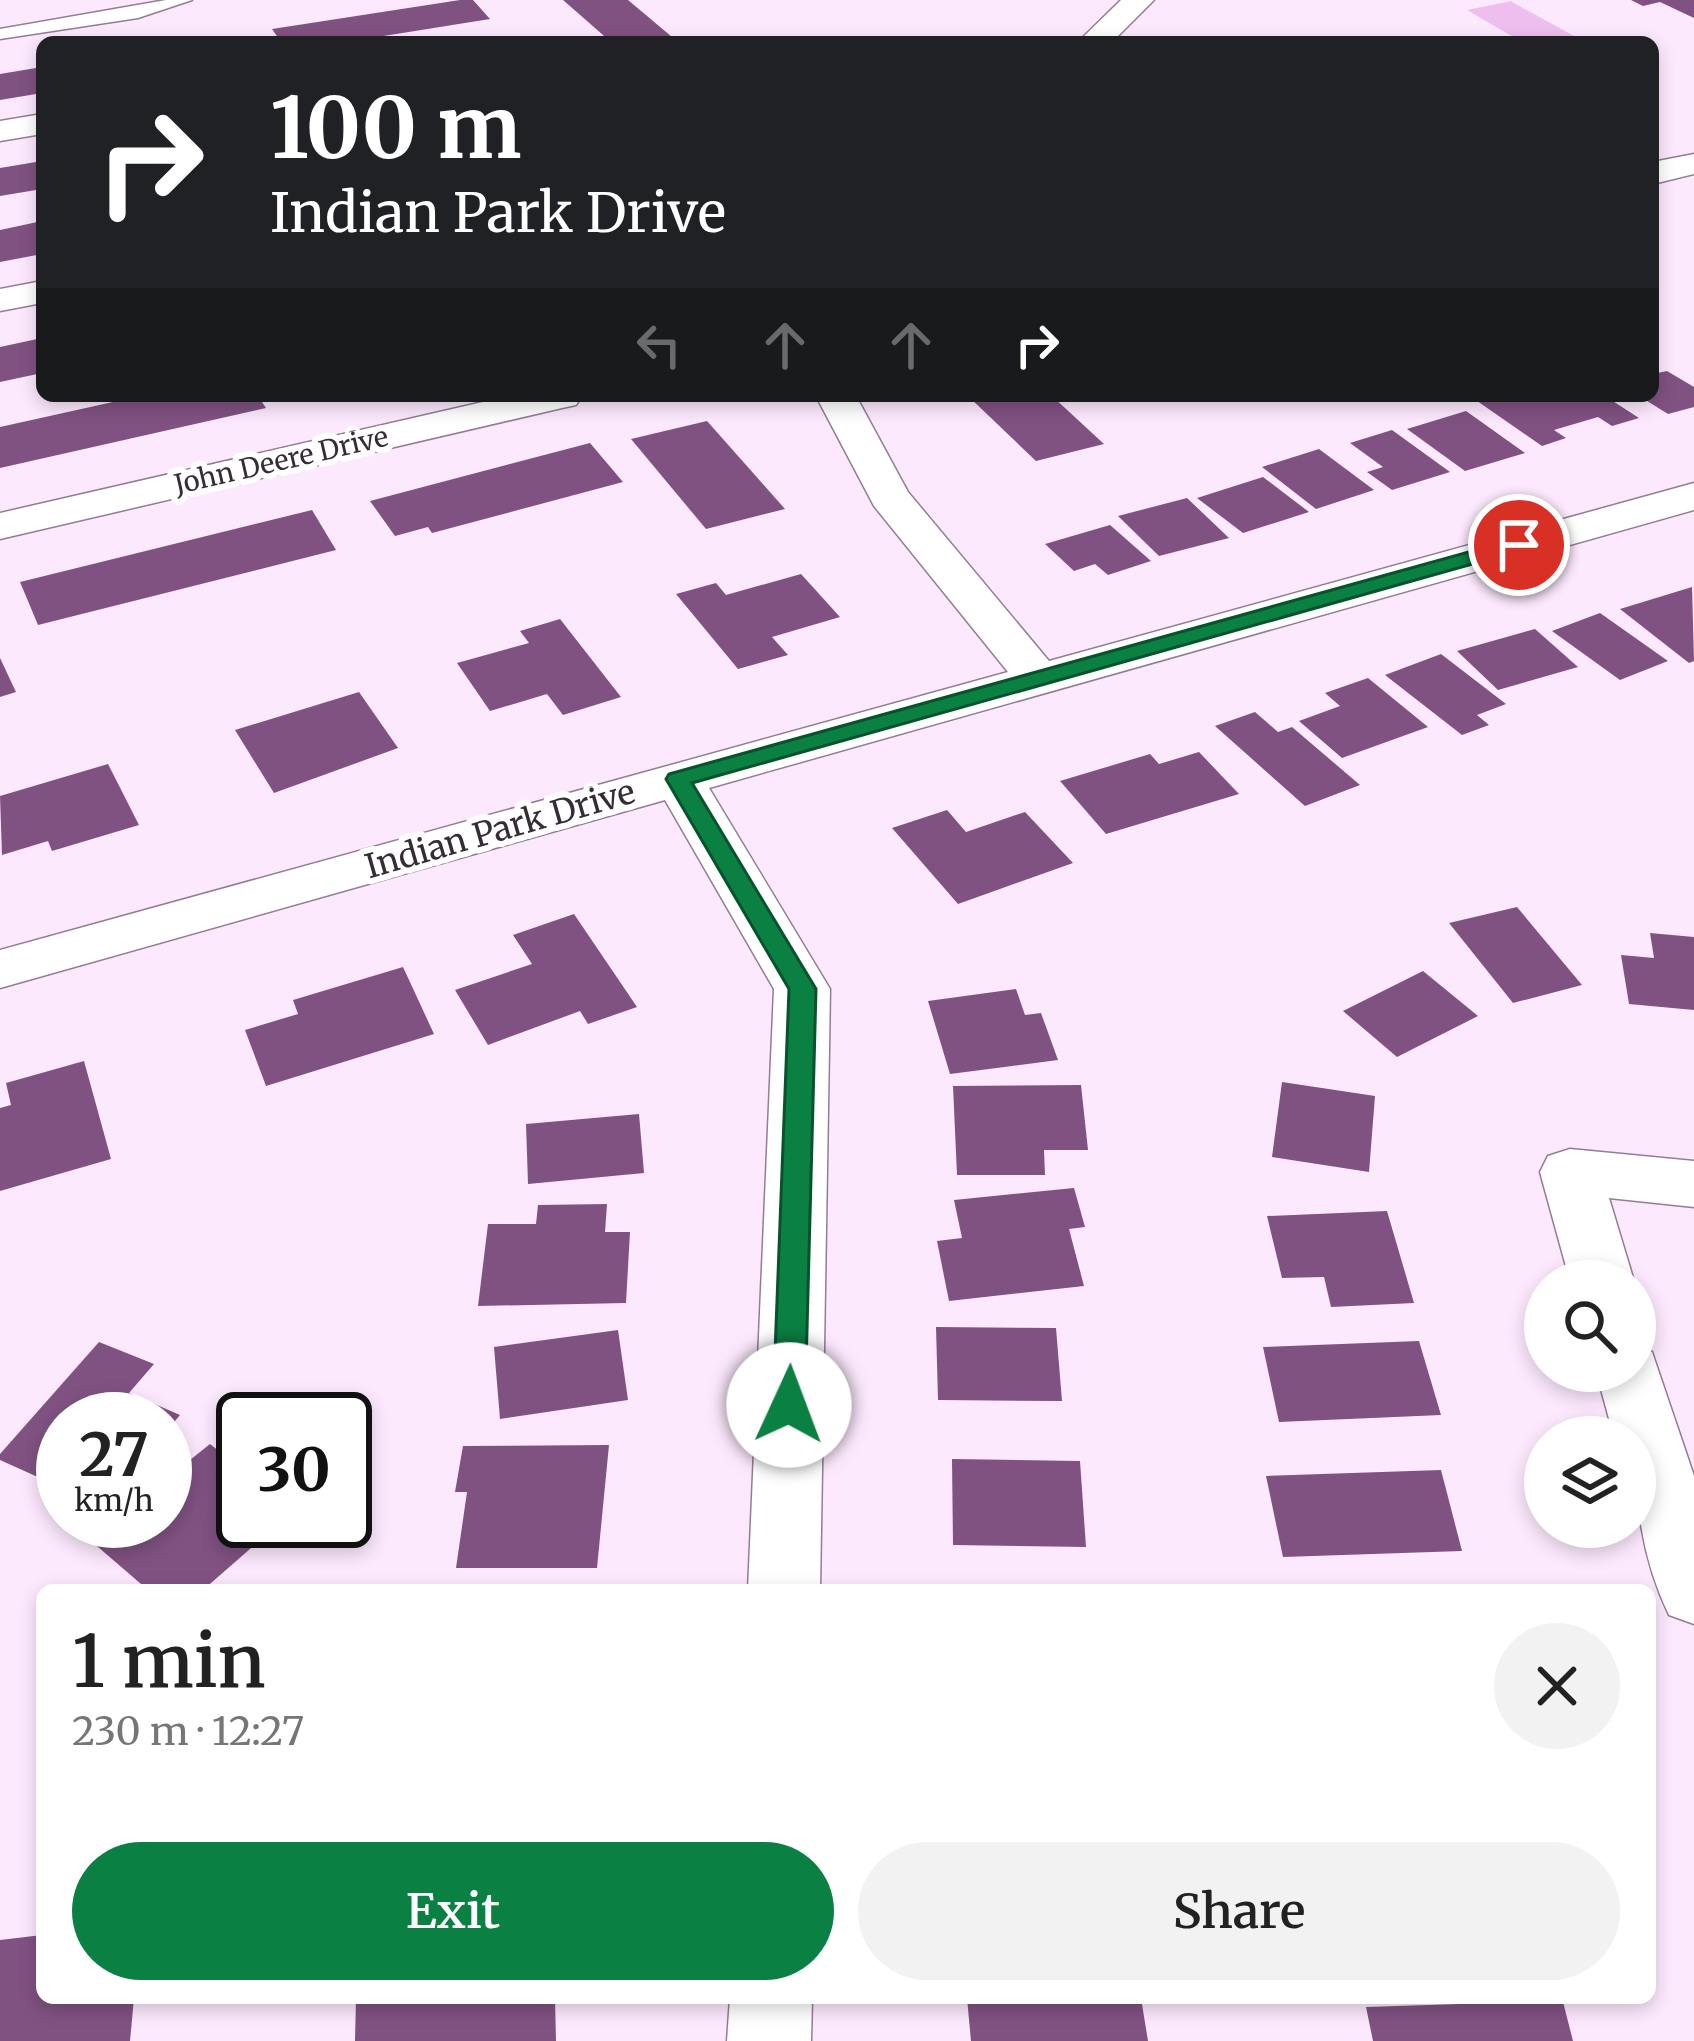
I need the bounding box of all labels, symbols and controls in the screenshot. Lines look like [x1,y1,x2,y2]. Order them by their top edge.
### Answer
text: 100 m [270,75,522,181]
icon: right [72,84,228,240]
text: Indian Park Drive [270,179,726,247]
icon: left [626,312,692,378]
icon: ahead [752,312,818,378]
icon: ahead [878,312,944,378]
icon: right [1004,312,1070,378]
street label: John Deere Drive [170,419,391,501]
pin [1468,494,1570,596]
icon: arrive [1486,512,1552,578]
street label: Indian Park Drive [360,771,640,887]
map controls [1524,1260,1656,1548]
button: search [1524,1260,1656,1392]
position arrow [726,1342,852,1468]
speed limit sign: 30 [216,1392,372,1548]
button: layers [1524,1416,1656,1548]
text: 27 [79,1417,149,1492]
text: km/h [74,1481,154,1519]
text: 1 min [72,1616,266,1707]
button: close [1494,1623,1620,1749]
text: 230 m · 12:27 [72,1707,304,1756]
button: Exit [72,1842,834,1980]
button: Share [858,1842,1620,1980]

